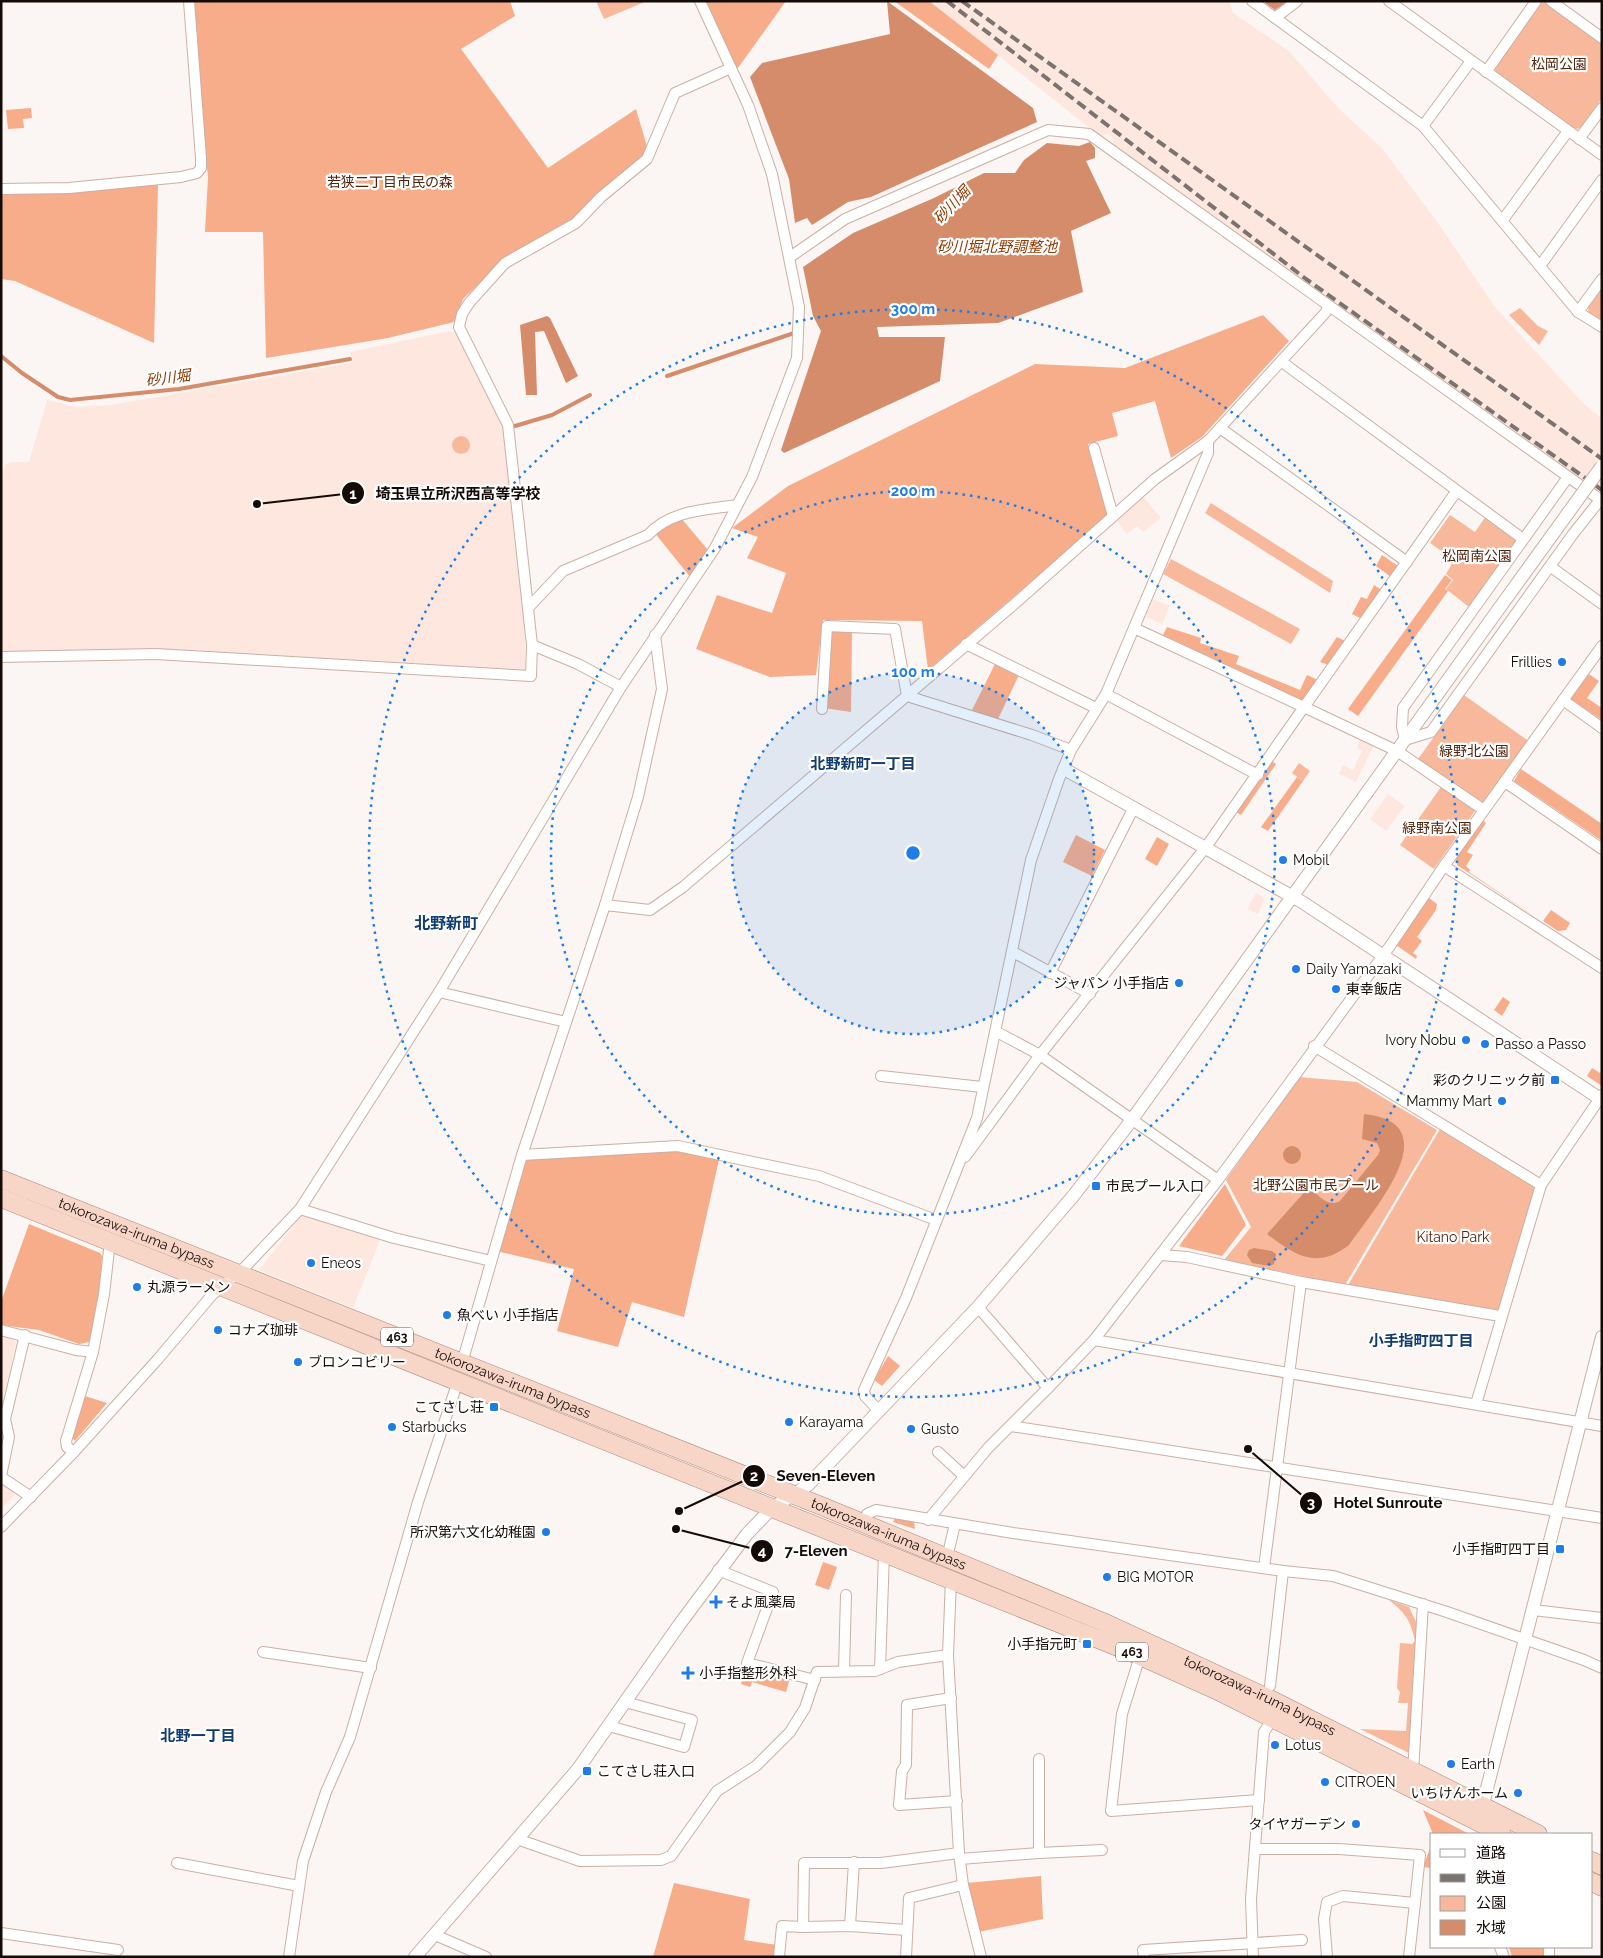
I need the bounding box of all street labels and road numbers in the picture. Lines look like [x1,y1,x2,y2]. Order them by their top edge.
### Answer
street label: tokorozawa-iruma bypass [56,1195,217,1271]
road number: 463 [381,1328,413,1346]
street label: tokorozawa-iruma bypass [433,1345,593,1421]
street label: tokorozawa-iruma bypass [809,1495,969,1573]
road number: 463 [1116,1642,1148,1661]
street label: tokorozawa-iruma bypass [1181,1652,1339,1739]

